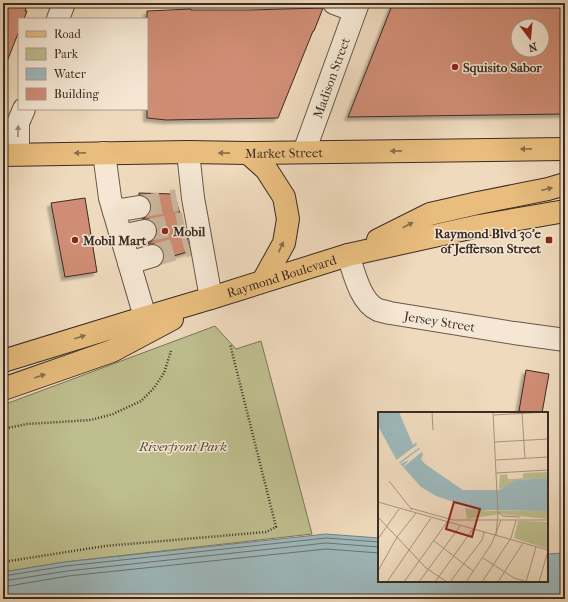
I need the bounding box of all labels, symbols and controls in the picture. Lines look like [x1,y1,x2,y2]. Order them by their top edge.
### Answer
legend [18,18,148,110]
north arrow [510,18,550,58]
text: Road [54,27,81,41]
street label: Madison Street [310,35,353,120]
text: N [526,40,538,55]
text: Park [54,47,79,61]
place label: Squisito Sabor [463,60,542,76]
marker: Squisito Sabor [450,62,460,72]
text: Water [53,67,87,81]
text: Building [54,87,99,101]
one-way arrow [15,124,21,137]
street label: Market Street [245,145,323,161]
one-way arrow [519,146,532,152]
one-way arrow [389,148,402,154]
one-way arrow [218,149,230,156]
one-way arrow [73,150,86,156]
one-way arrow [541,186,553,192]
one-way arrow [402,222,414,228]
place label: Mobil [172,224,206,239]
marker: Mobil [160,226,170,236]
place label: Raymond Blvd 30'e of Jefferson Street [435,226,542,257]
place label: Mobil Mart [82,233,147,248]
marker: Mobil Mart [70,235,80,245]
marker: Raymond Blvd 30'e of Jefferson Street [544,235,554,245]
one-way arrow [278,241,284,253]
street label: Raymond Boulevard [225,252,339,301]
street label: Jersey Street [402,308,477,335]
one-way arrow [75,334,87,340]
one-way arrow [34,373,46,379]
inset map [378,412,548,582]
park label: Riverfront Park [138,439,227,454]

